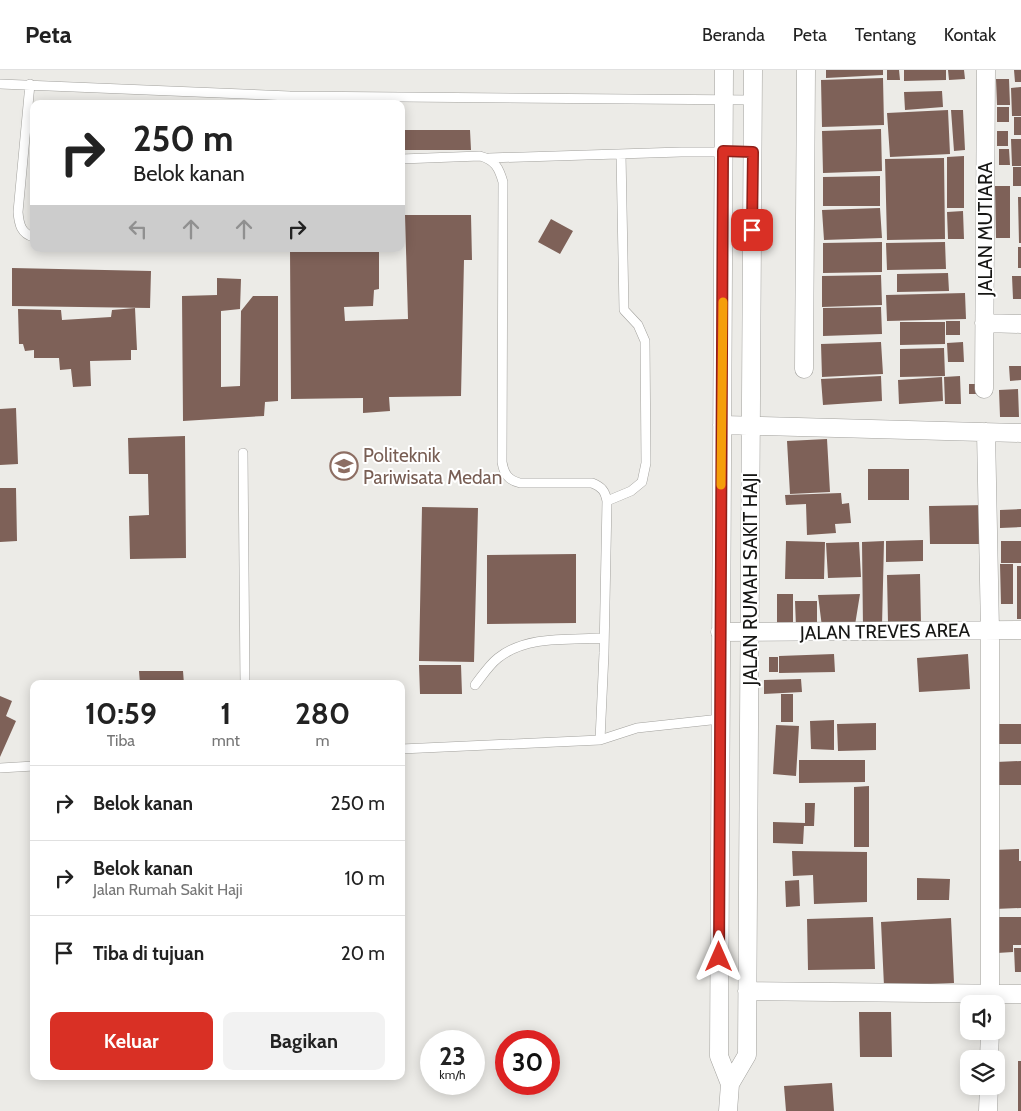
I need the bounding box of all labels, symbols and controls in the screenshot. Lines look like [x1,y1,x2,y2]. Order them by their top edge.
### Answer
text: Peta [25,20,72,49]
text: Beranda [702,24,765,46]
text: Peta [793,24,827,46]
text: Tentang [855,24,916,46]
text: Kontak [944,24,996,46]
text: 250 m [133,117,233,160]
icon: right [50,120,115,185]
text: Belok kanan [133,160,245,187]
street label: JALAN MUTIARA [974,162,997,297]
pin [731,209,773,251]
icon: left [124,215,152,243]
icon: ahead [177,215,205,243]
icon: ahead [230,215,258,243]
icon: right [283,215,311,243]
icon: arrive [738,216,766,244]
place label: Politeknik Pariwisata Medan [363,444,502,489]
school or university icon: Politeknik Pariwisata Medan [329,451,359,481]
street label: JALAN RUMAH SAKIT HAJI [739,473,762,686]
street label: JALAN TREVES AREA [799,619,971,645]
text: 10:59 [85,695,157,732]
text: 1 [220,695,231,732]
text: 280 [295,695,350,732]
text: Tiba [107,731,135,750]
text: mnt [212,731,240,750]
text: m [315,731,330,750]
icon: right [50,789,78,817]
text: Belok kanan [93,792,193,815]
text: 250 m [331,792,385,815]
text: Belok kanan [93,857,193,880]
icon: right [50,864,78,892]
text: 10 m [345,867,385,890]
text: Jalan Rumah Sakit Haji [93,880,243,899]
position arrow [692,930,744,982]
icon: arrive [50,939,78,967]
text: Tiba di tujuan [93,942,204,965]
text: 20 m [341,942,385,965]
map controls [960,995,1005,1095]
button: sound [960,995,1005,1040]
button: Keluar [50,1012,213,1070]
button: Bagikan [223,1012,385,1070]
speed limit sign: 30 [495,1030,560,1095]
text: 23 [439,1041,466,1071]
button: layers [960,1050,1005,1095]
text: km/h [439,1067,466,1082]

